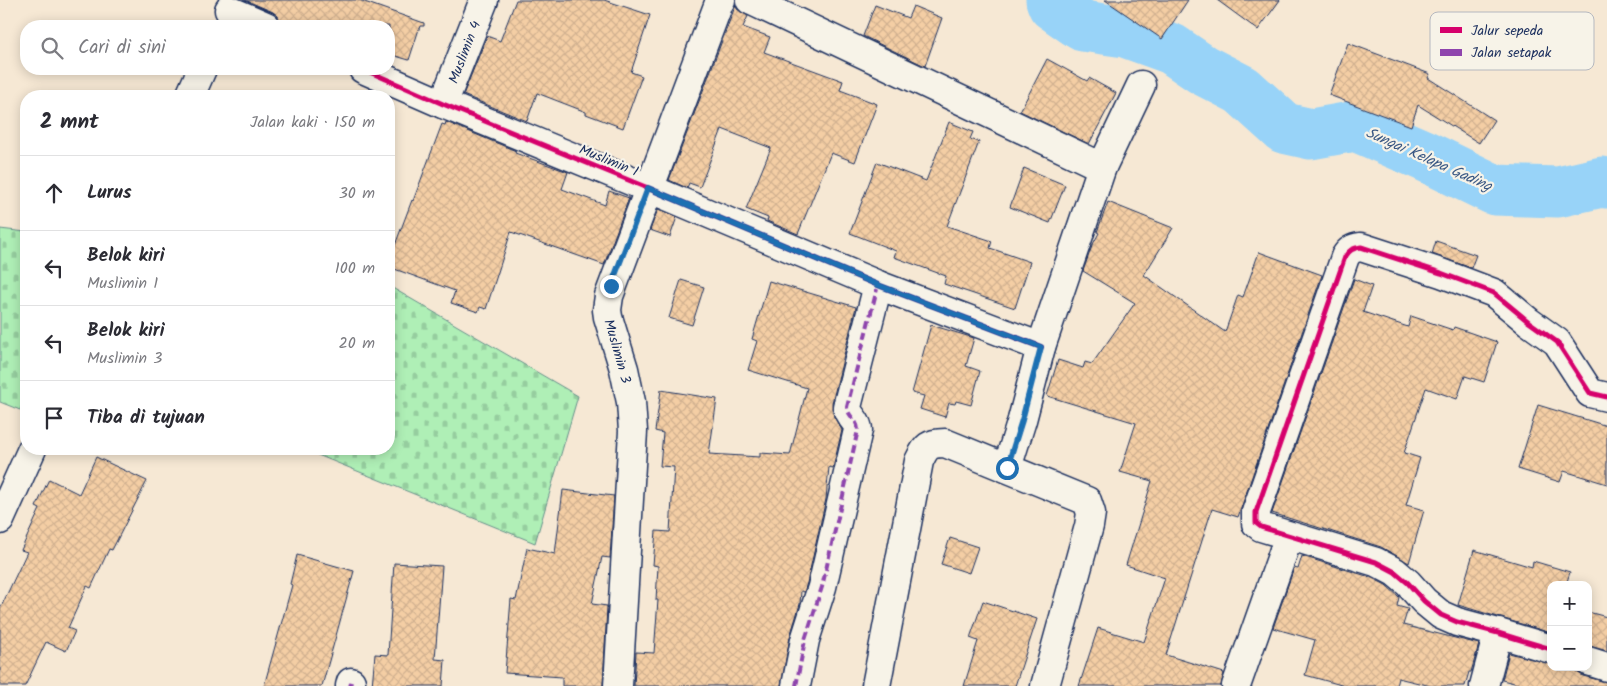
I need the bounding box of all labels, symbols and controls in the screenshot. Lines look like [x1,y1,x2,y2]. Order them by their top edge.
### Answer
legend [1430,12,1594,70]
street label: Muslimin 4 [443,17,487,87]
search box [20,20,395,75]
text: Jalur sepeda [1471,20,1543,42]
text: Cari di sini [78,33,166,63]
icon: search [38,34,66,62]
text: Jalan setapak [1471,42,1552,64]
text: 2 mnt [40,106,99,139]
text: Jalan kaki · 150 m [250,110,375,135]
water label: Sungai Kelapa Gading [1362,121,1496,199]
street label: Muslimin 1 [576,139,642,183]
text: Lurus [87,178,132,208]
icon: ahead [40,179,68,207]
text: 30 m [339,181,375,206]
text: Belok kiri [87,241,165,271]
icon: left [40,254,68,282]
text: 100 m [335,256,375,281]
text: Muslimin 1 [87,271,158,296]
route end [600,275,623,298]
text: Belok kiri [87,316,165,346]
street label: Muslimin 3 [597,316,637,386]
icon: left [40,329,68,357]
text: 20 m [339,331,375,356]
text: Muslimin 3 [87,346,163,371]
text: Tiba di tujuan [87,403,205,433]
icon: arrive [40,404,68,432]
route start [996,457,1019,480]
map controls [1547,581,1592,671]
button: + [1547,581,1592,626]
button: − [1547,626,1592,671]

